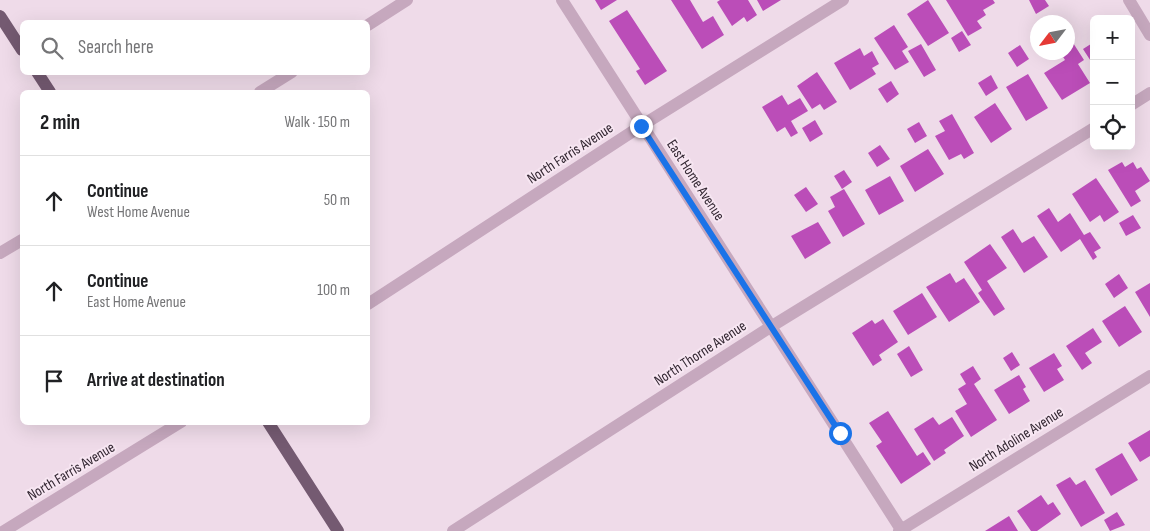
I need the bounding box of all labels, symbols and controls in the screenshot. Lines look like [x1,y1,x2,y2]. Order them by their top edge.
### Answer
north arrow [1030,15,1075,60]
map controls [1090,15,1135,150]
button: + [1090,15,1135,60]
search box [20,20,370,75]
icon: search [38,34,66,62]
text: Search here [78,36,154,59]
button: − [1090,60,1135,105]
button: locate [1090,105,1135,150]
text: 2 min [40,110,80,135]
text: Walk · 150 m [285,113,350,132]
route end [630,115,653,138]
street label: North Farris Avenue [524,119,617,188]
street label: East Home Avenue [662,136,729,224]
text: Continue [87,180,148,203]
icon: ahead [40,187,68,215]
text: 50 m [324,191,350,210]
text: West Home Avenue [87,203,190,222]
text: Continue [87,270,148,293]
icon: ahead [40,277,68,305]
text: 100 m [317,281,350,300]
text: East Home Avenue [87,293,186,312]
street label: North Thorne Avenue [651,317,750,390]
icon: arrive [40,367,68,395]
text: Arrive at destination [87,369,225,392]
street label: North Adoline Avenue [966,403,1067,476]
route start [829,422,852,445]
street label: North Farris Avenue [24,438,118,505]

